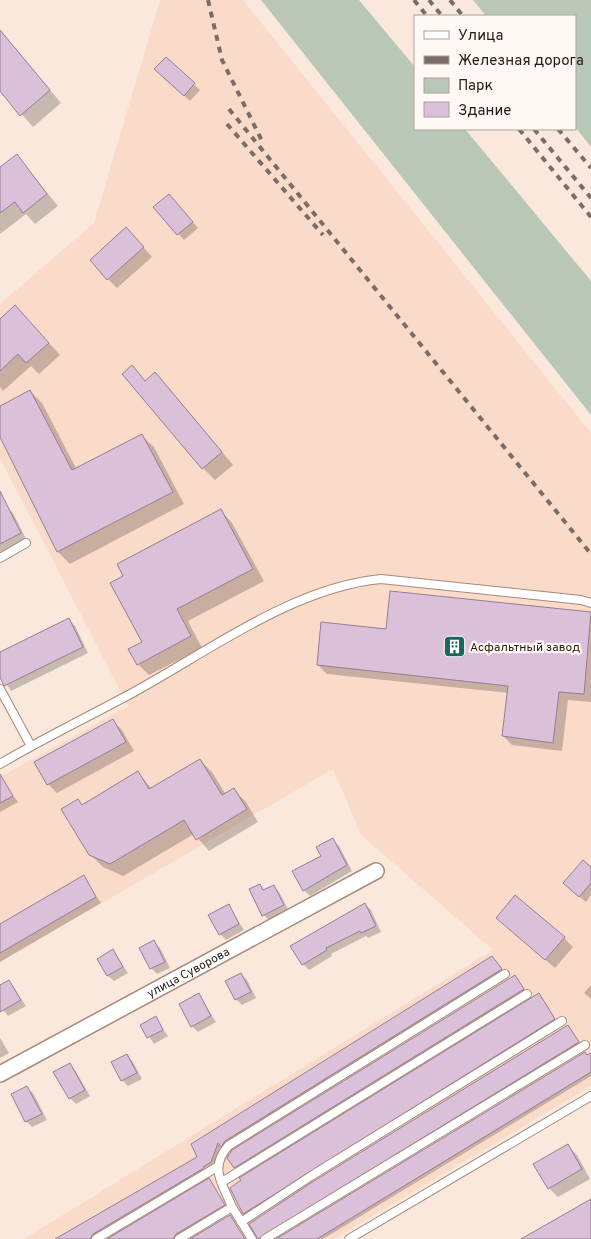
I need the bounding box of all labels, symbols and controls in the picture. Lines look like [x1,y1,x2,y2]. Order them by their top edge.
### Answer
legend [414,15,576,130]
text: Улица [458,27,503,46]
text: Железная дорога [458,52,584,71]
text: Парк [458,77,493,96]
text: Здание [458,102,511,121]
building icon: Асфальтный завод [442,635,466,659]
place label: Асфальтный завод [470,640,580,656]
street label: улица Суворова [145,944,233,1002]

